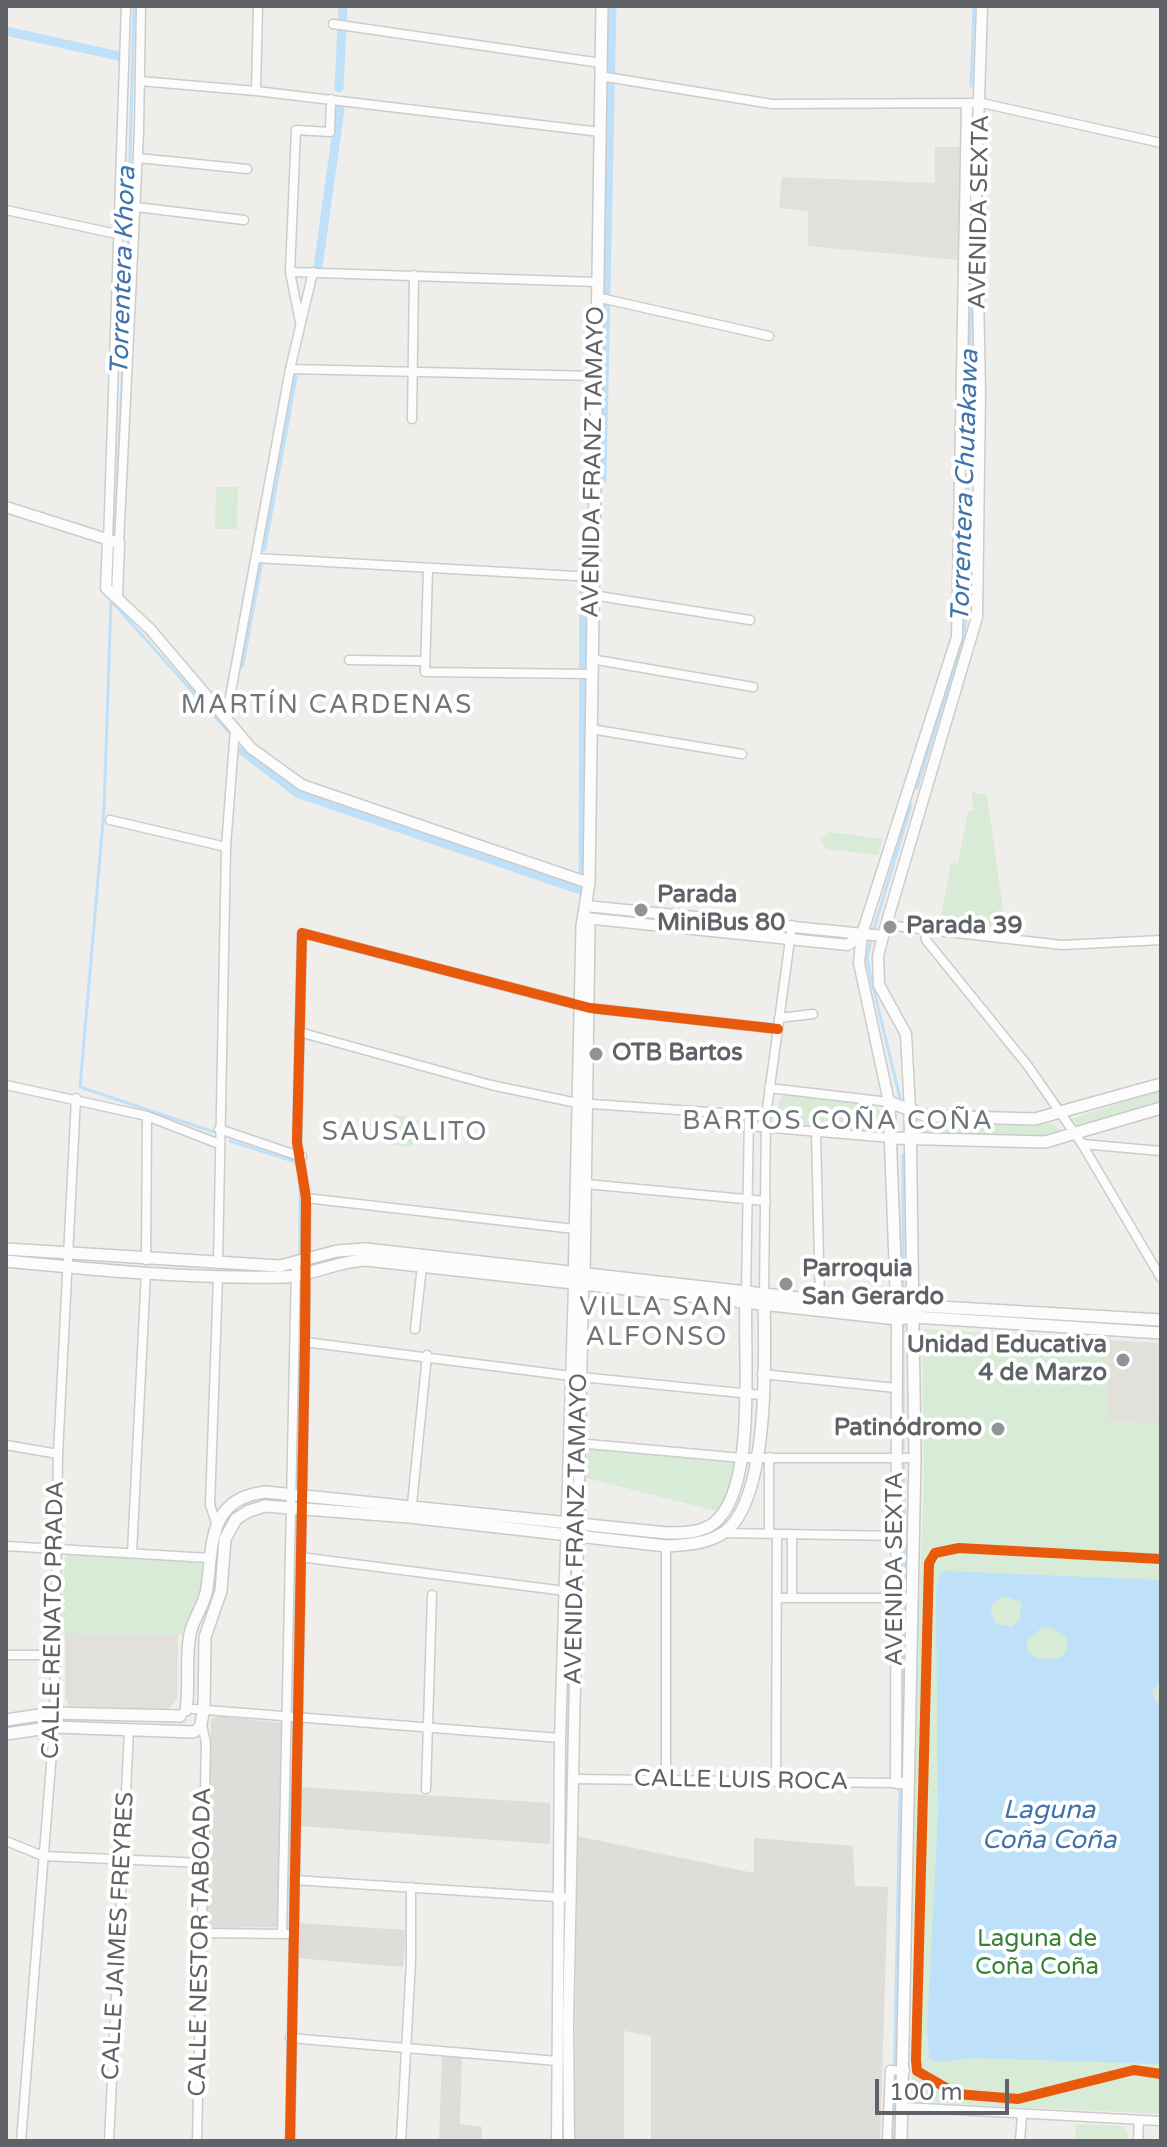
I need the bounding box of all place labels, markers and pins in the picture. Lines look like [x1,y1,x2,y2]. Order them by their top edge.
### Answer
place label: Parada MiniBus 80 [657,882,785,938]
marker: Parada MiniBus 80 [632,901,650,919]
place label: Parada 39 [906,913,1023,941]
marker: Parada 39 [881,918,899,936]
place label: OTB Bartos [612,1040,743,1068]
marker: OTB Bartos [587,1045,605,1063]
place label: Parroquia San Gerardo [802,1256,944,1312]
marker: Parroquia San Gerardo [777,1275,795,1293]
place label: Unidad Educativa 4 de Marzo [907,1332,1107,1388]
marker: Unidad Educativa 4 de Marzo [1114,1351,1132,1369]
place label: Patinódromo [834,1415,982,1443]
marker: Patinódromo [989,1420,1007,1438]

